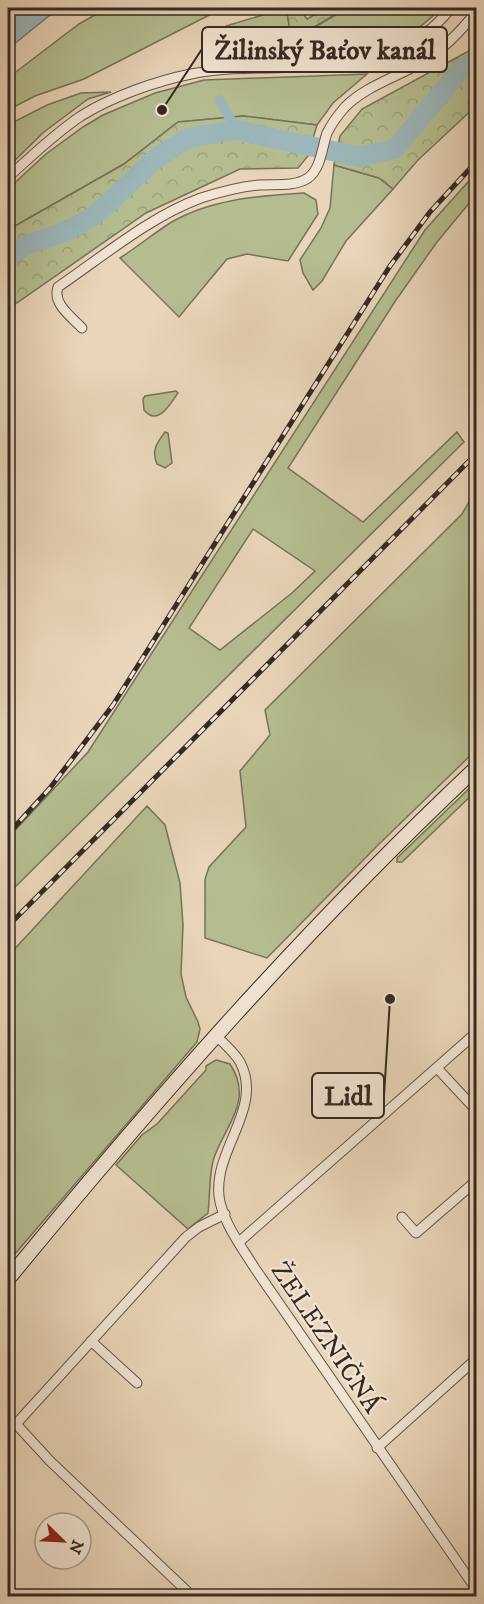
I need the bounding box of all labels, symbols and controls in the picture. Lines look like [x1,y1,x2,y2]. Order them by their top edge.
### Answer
callout: Žilinský Baťov kanál [202,27,447,72]
text: Žilinský Baťov kanál [214,34,436,68]
callout: Lidl [312,1073,384,1118]
text: Lidl [324,1080,373,1114]
street label: ŽELEZNIČNÁ [263,1255,390,1420]
north arrow [33,1511,93,1571]
text: N [64,1537,88,1557]

